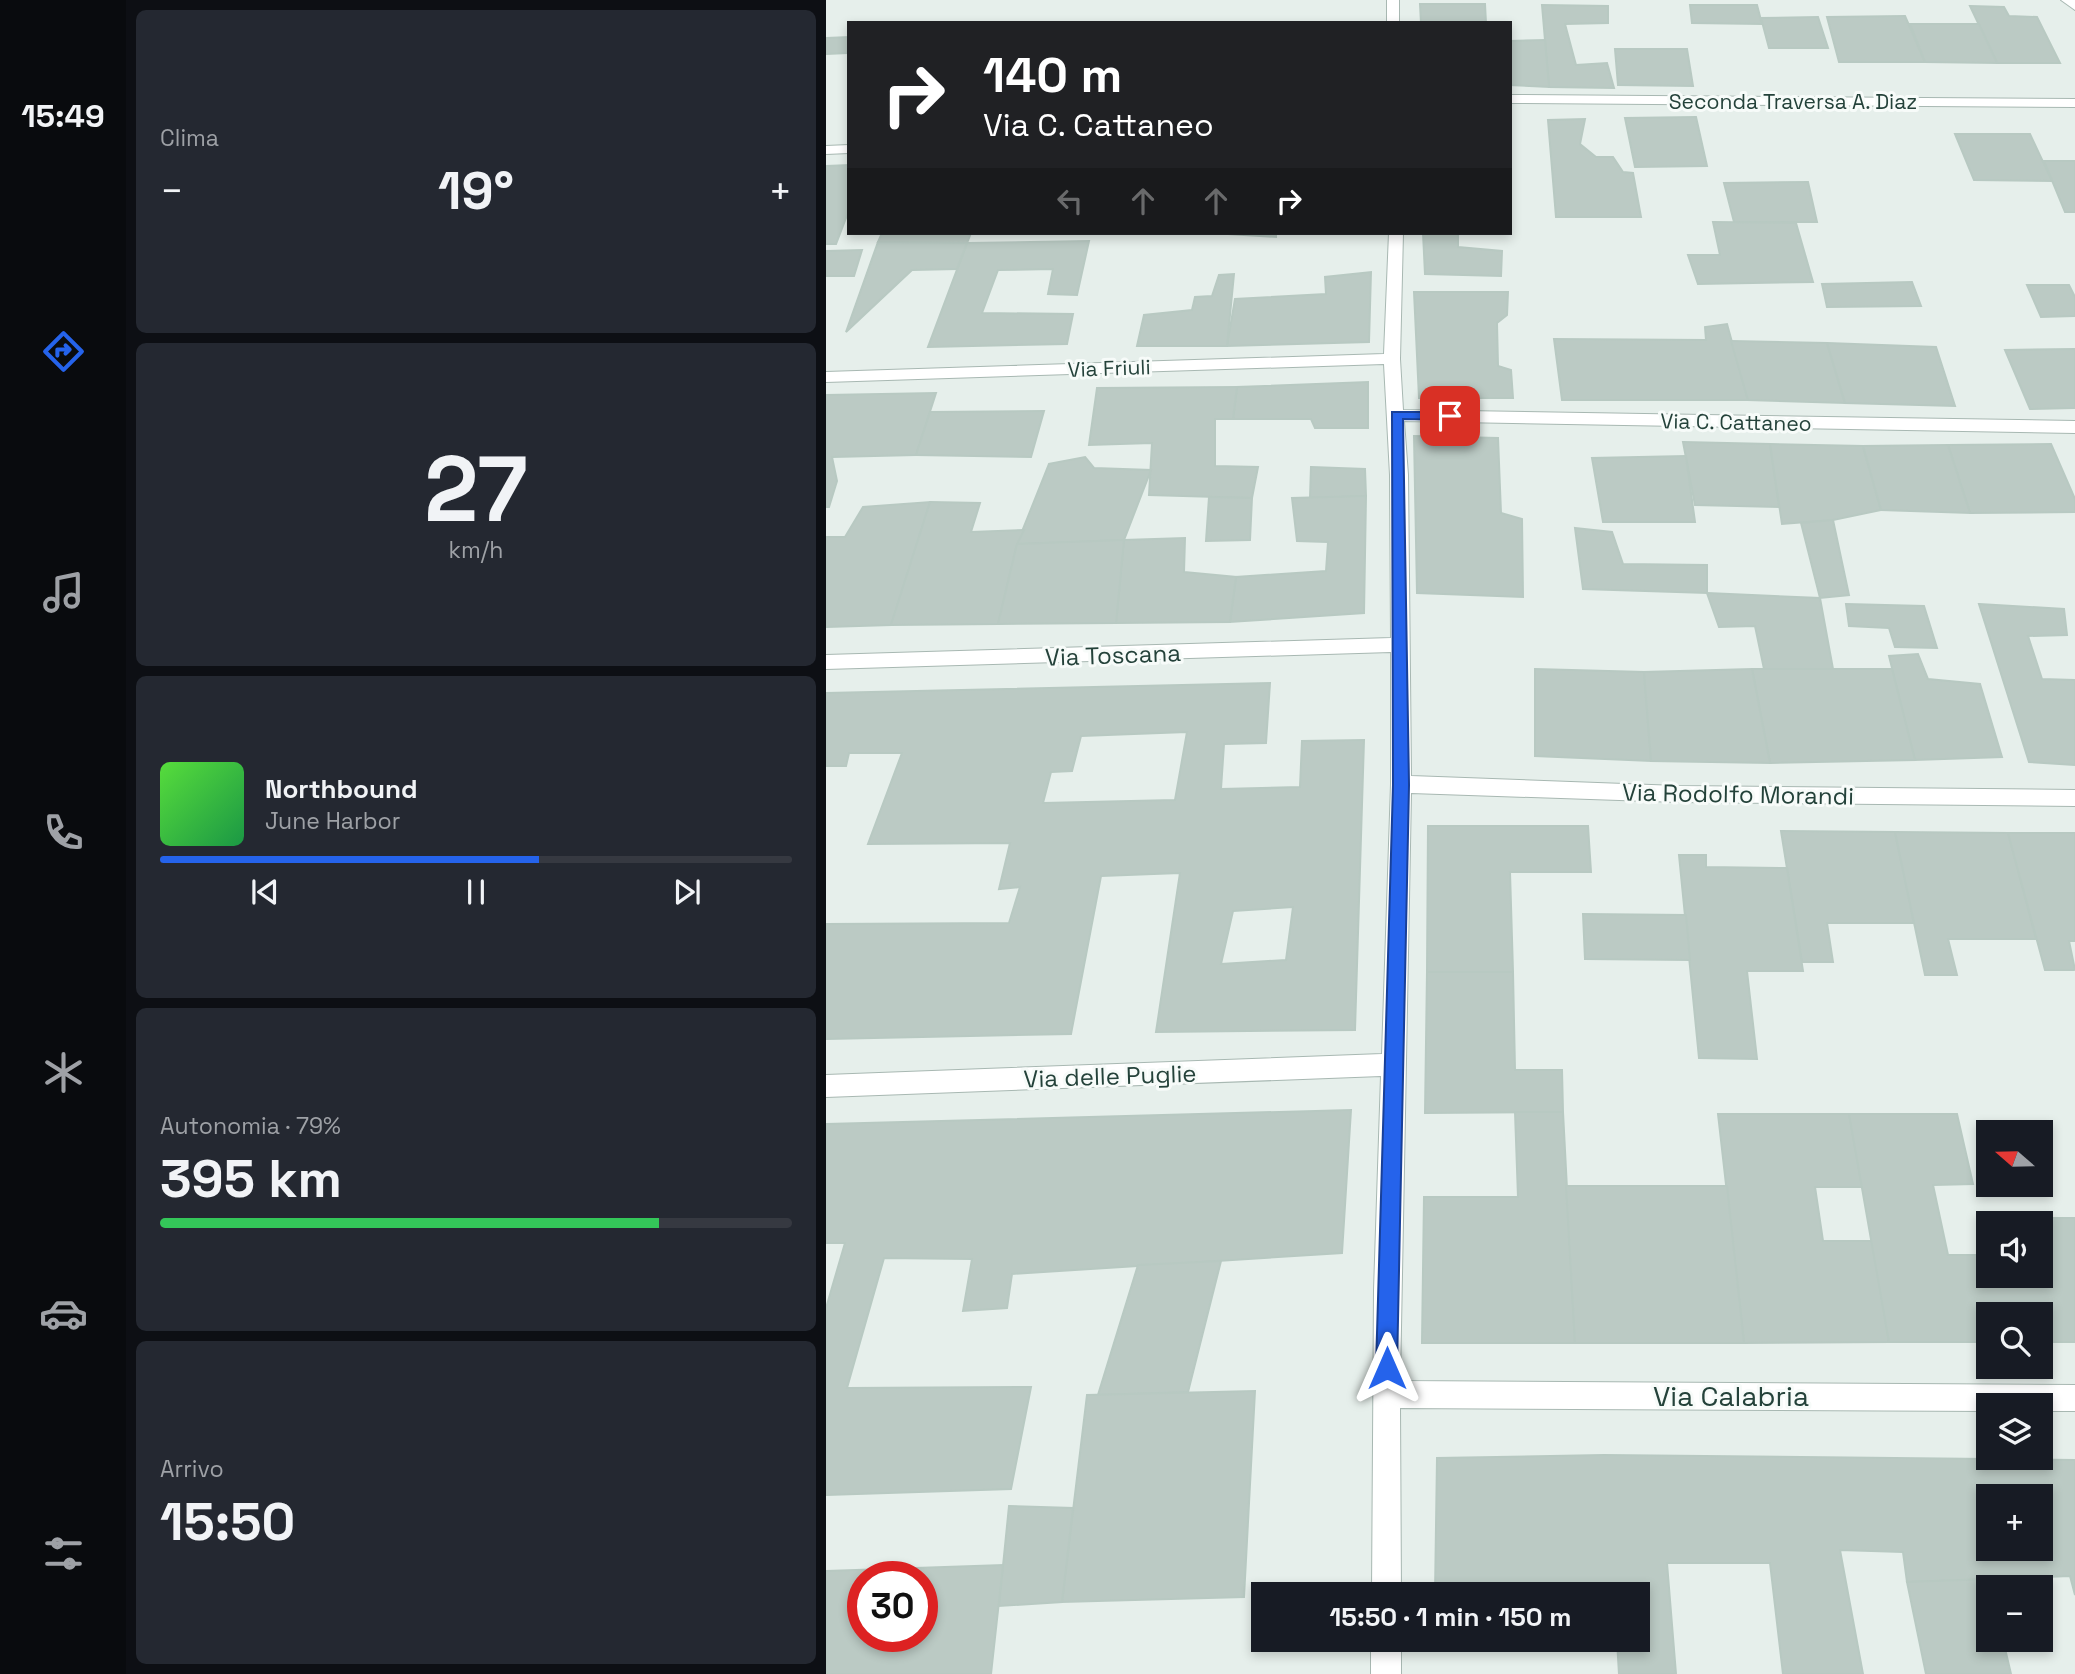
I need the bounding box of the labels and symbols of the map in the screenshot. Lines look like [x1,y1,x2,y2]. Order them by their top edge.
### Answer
street label: Seconda Traversa A. Diaz [1669,88,1917,115]
street label: Via Friuli [1067,353,1151,383]
pin [1420,386,1480,446]
street label: Via C. Cattaneo [1660,407,1812,437]
street label: Via Toscana [1045,637,1182,673]
street label: Via Rodolfo Morandi [1622,776,1854,812]
street label: Via delle Puglie [1023,1057,1197,1095]
north arrow [1976,1120,2053,1197]
position arrow [1350,1331,1424,1405]
street label: Via Calabria [1653,1378,1809,1414]
speed limit sign: 30 [847,1561,938,1652]

